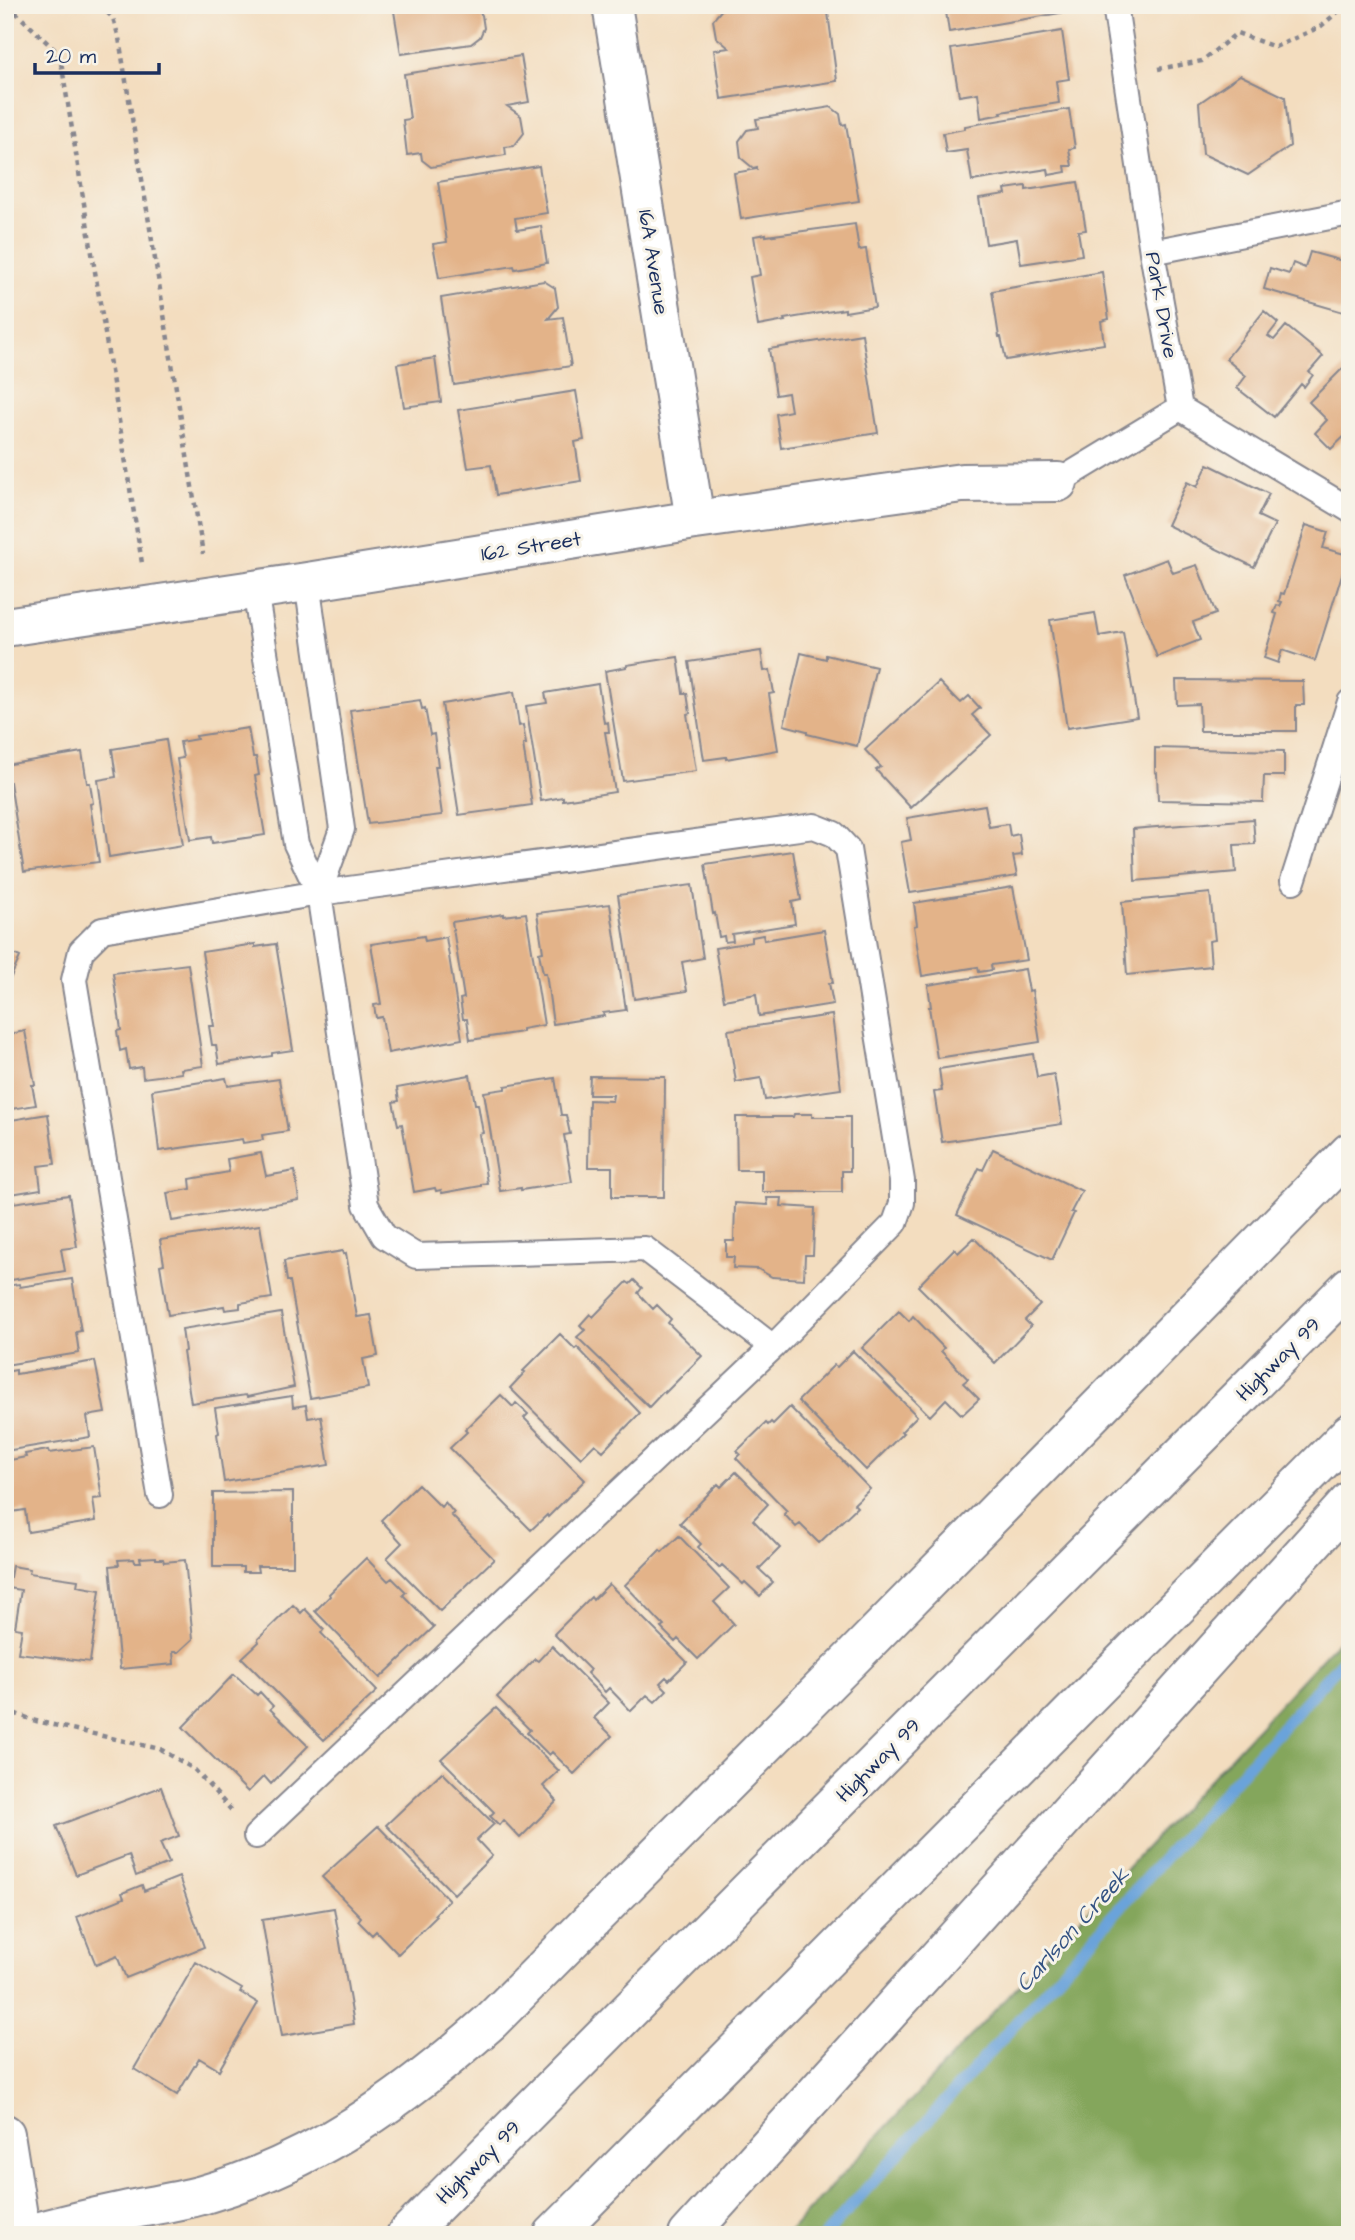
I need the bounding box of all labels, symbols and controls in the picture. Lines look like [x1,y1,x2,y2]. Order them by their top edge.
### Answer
scale bar [35,32,159,76]
text: 20 m [46,42,97,71]
street label: 16A Avenue [631,207,676,317]
street label: Park Drive [1138,250,1185,361]
street label: 162 Street [479,524,584,569]
street label: Highway 99 [1230,1311,1328,1409]
street label: Highway 99 [830,1712,928,1810]
water label: Carlson Creek [1008,1860,1138,1999]
street label: Highway 99 [430,2114,528,2212]

